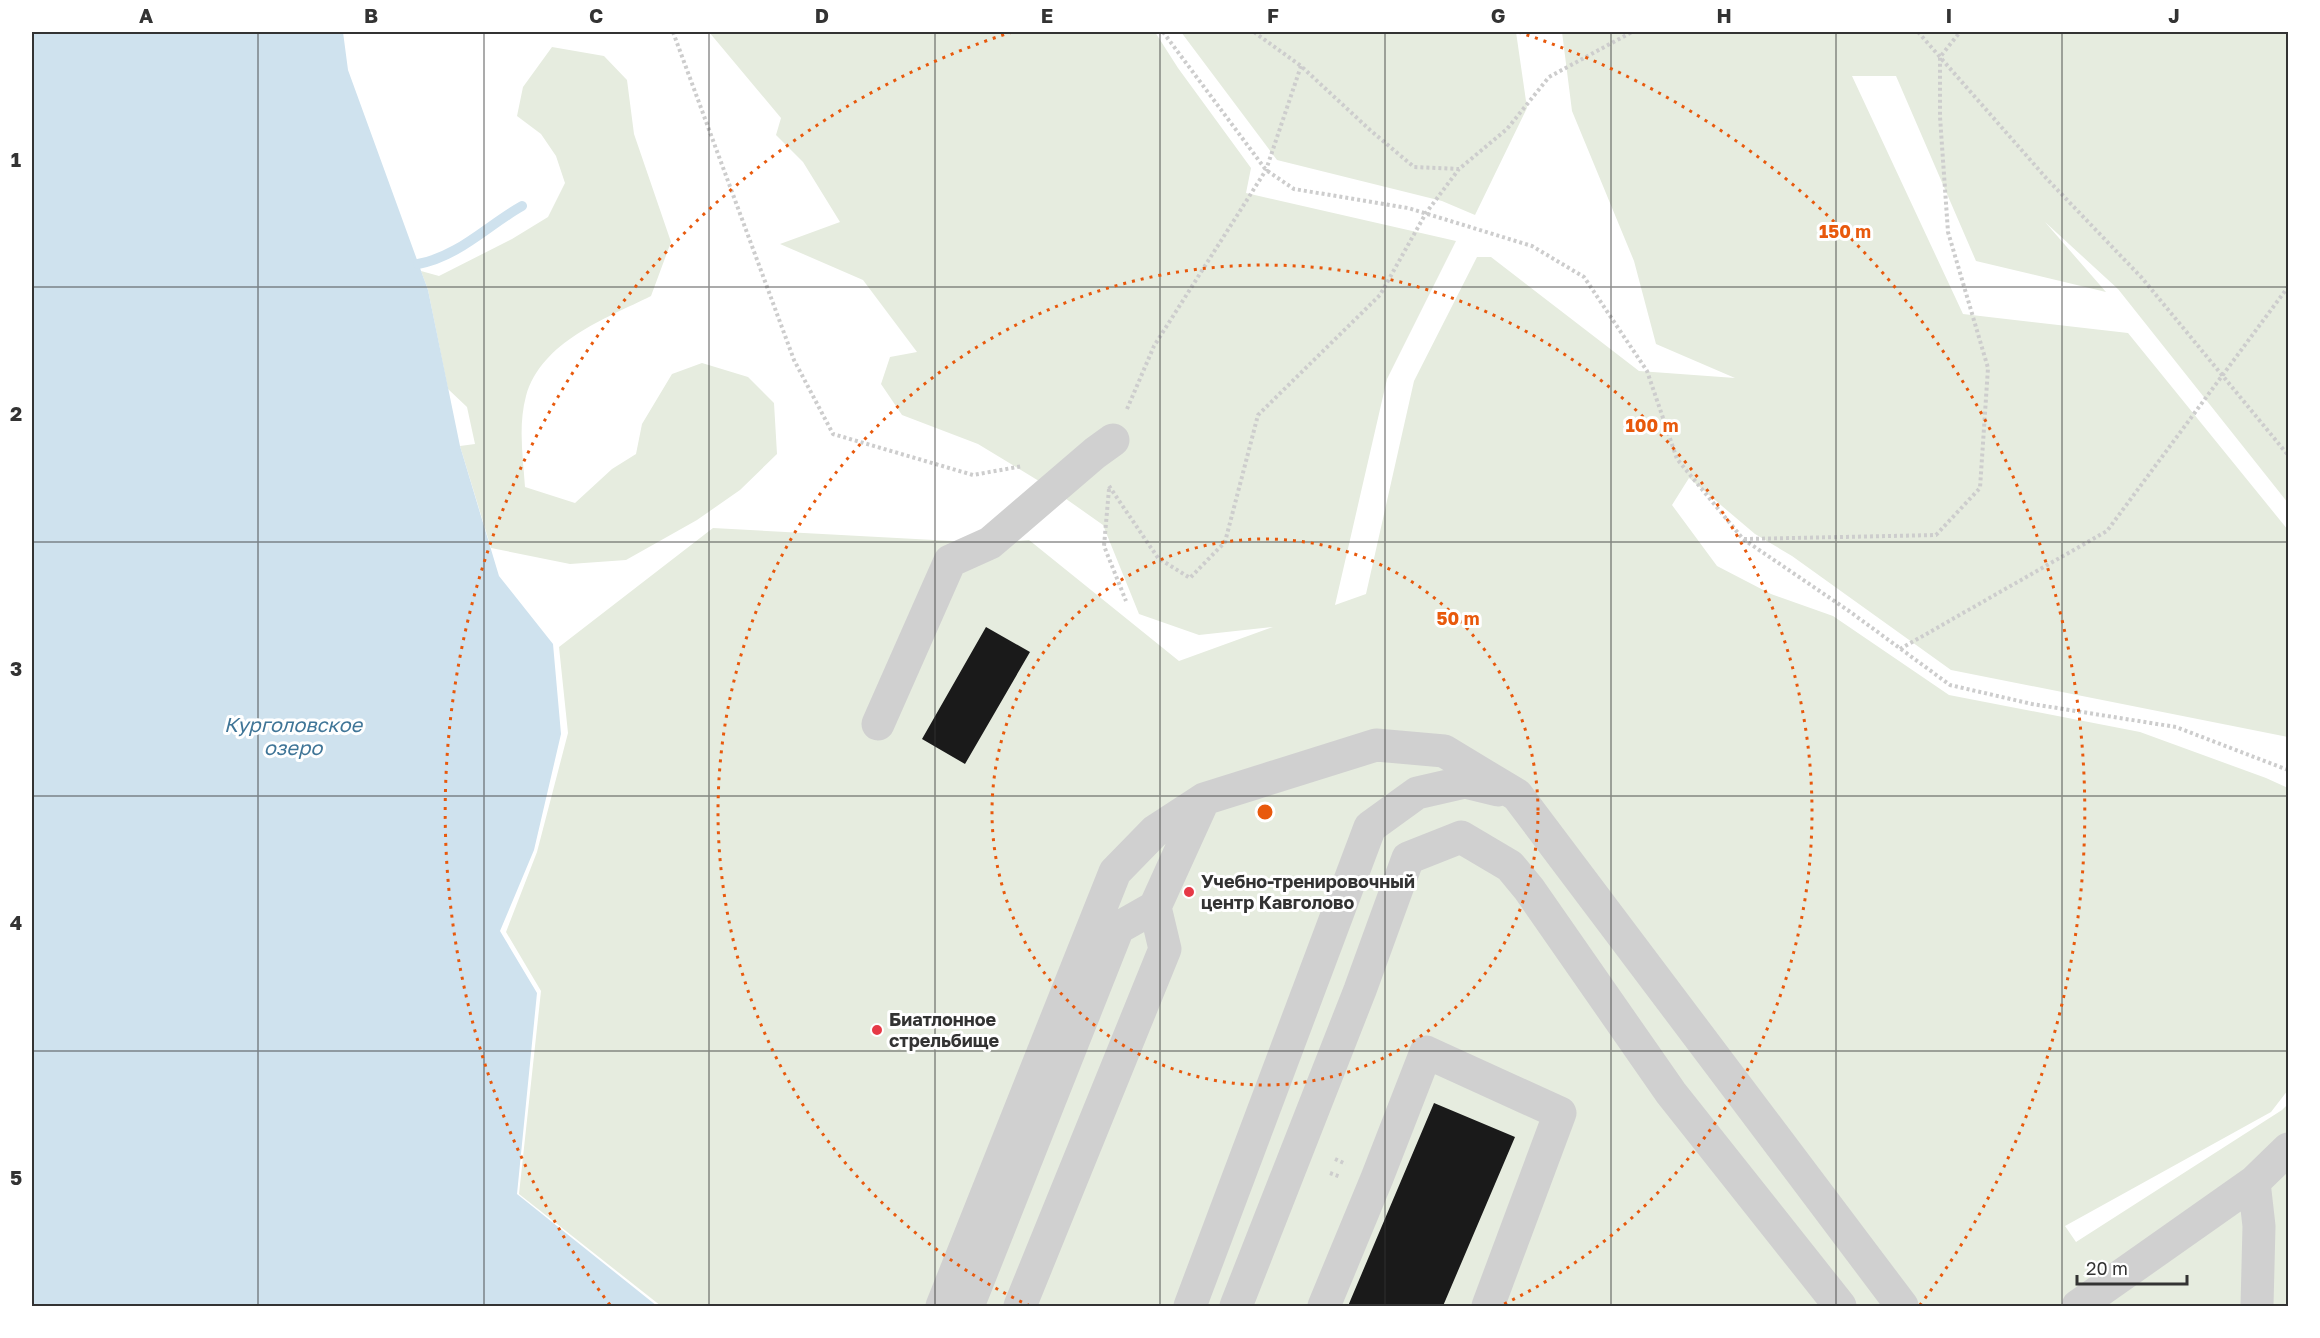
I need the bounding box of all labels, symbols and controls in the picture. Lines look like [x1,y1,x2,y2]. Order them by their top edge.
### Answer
text: A [139,3,153,27]
text: B [364,3,378,27]
text: C [589,3,603,27]
text: D [815,3,829,27]
text: E [1041,3,1053,27]
text: F [1267,3,1279,27]
text: G [1491,3,1505,27]
text: H [1716,3,1732,27]
text: I [1946,3,1952,27]
text: J [2168,3,2180,27]
text: 1 [11,147,21,171]
text: 150 m [1819,220,1871,242]
text: 2 [10,401,22,425]
text: 100 m [1626,414,1678,436]
text: 50 m [1437,607,1479,629]
text: 3 [10,656,22,680]
water label: Курголовское озеро [224,712,363,759]
centre of rings [1255,802,1275,822]
place label: Учебно-тренировочный центр Кавголово [1201,870,1415,913]
marker: Учебно-тренировочный центр Кавголово [1182,885,1196,899]
text: 4 [10,910,22,934]
place label: Биатлонное стрельбище [889,1008,999,1051]
marker: Биатлонное стрельбище [870,1023,884,1037]
text: 5 [10,1165,22,1189]
scale bar [2077,1248,2186,1286]
text: 20 m [2086,1257,2128,1279]

